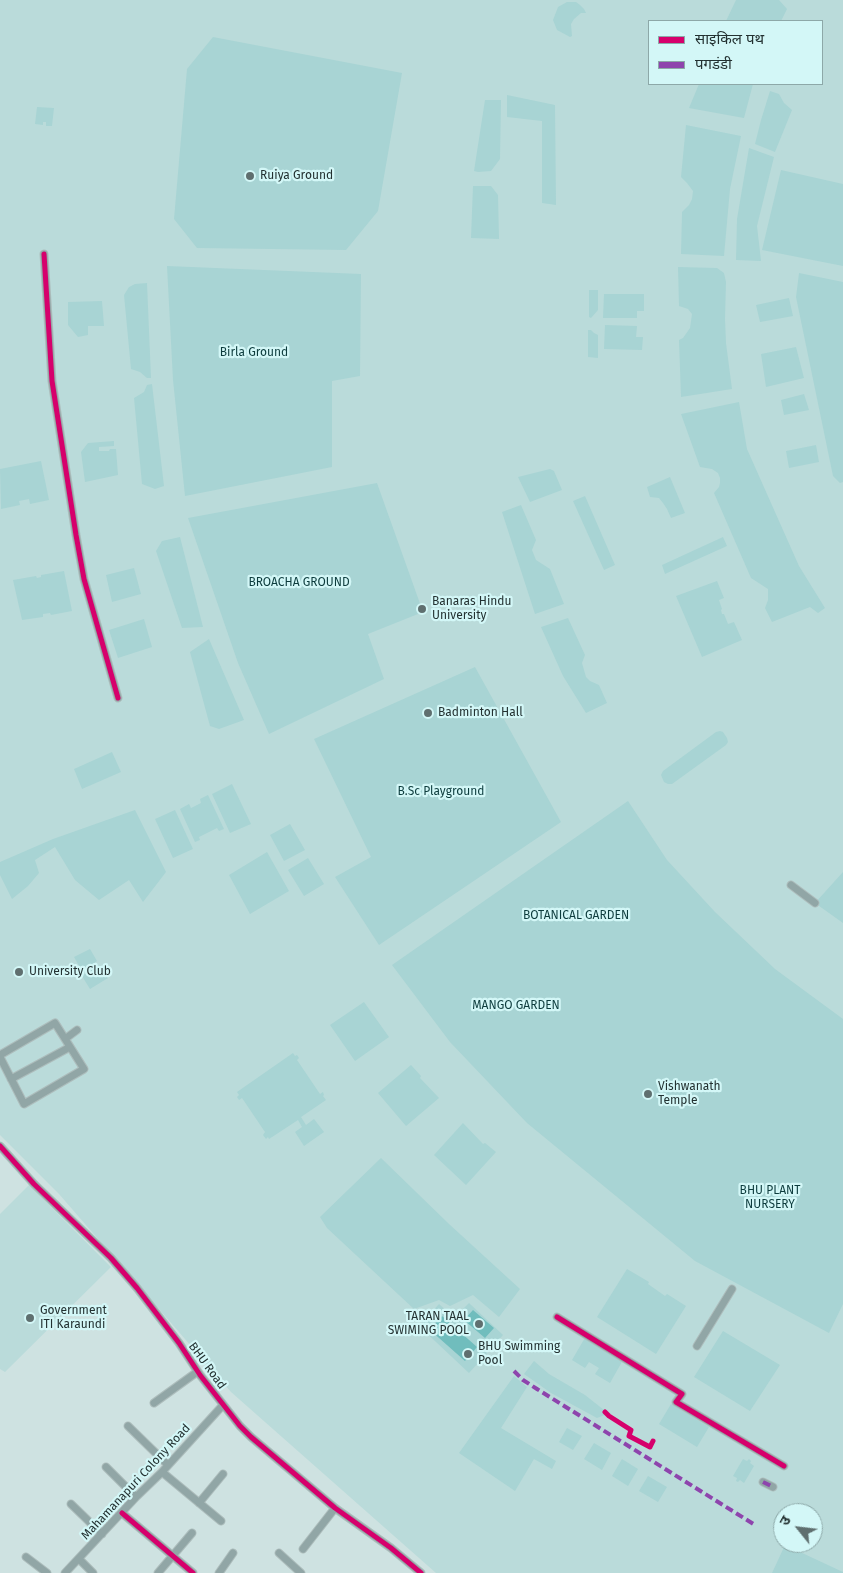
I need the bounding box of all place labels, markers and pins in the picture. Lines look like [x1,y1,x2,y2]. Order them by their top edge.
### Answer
place label: Ruiya Ground [260,169,333,183]
marker: Ruiya Ground [244,170,256,182]
place label: Banaras Hindu University [432,595,512,623]
marker: Banaras Hindu University [416,603,428,615]
place label: Badminton Hall [438,706,523,720]
marker: Badminton Hall [422,707,434,719]
place label: University Club [29,965,111,979]
marker: University Club [13,966,25,978]
place label: Vishwanath Temple [658,1080,721,1108]
marker: Vishwanath Temple [642,1088,654,1100]
place label: Government ITI Karaundi [40,1304,107,1332]
place label: TARAN TAAL SWIMING POOL [388,1310,469,1338]
marker: Government ITI Karaundi [24,1312,36,1324]
marker: TARAN TAAL SWIMING POOL [473,1318,485,1330]
place label: BHU Swimming Pool [478,1340,560,1368]
marker: BHU Swimming Pool [462,1348,474,1360]

